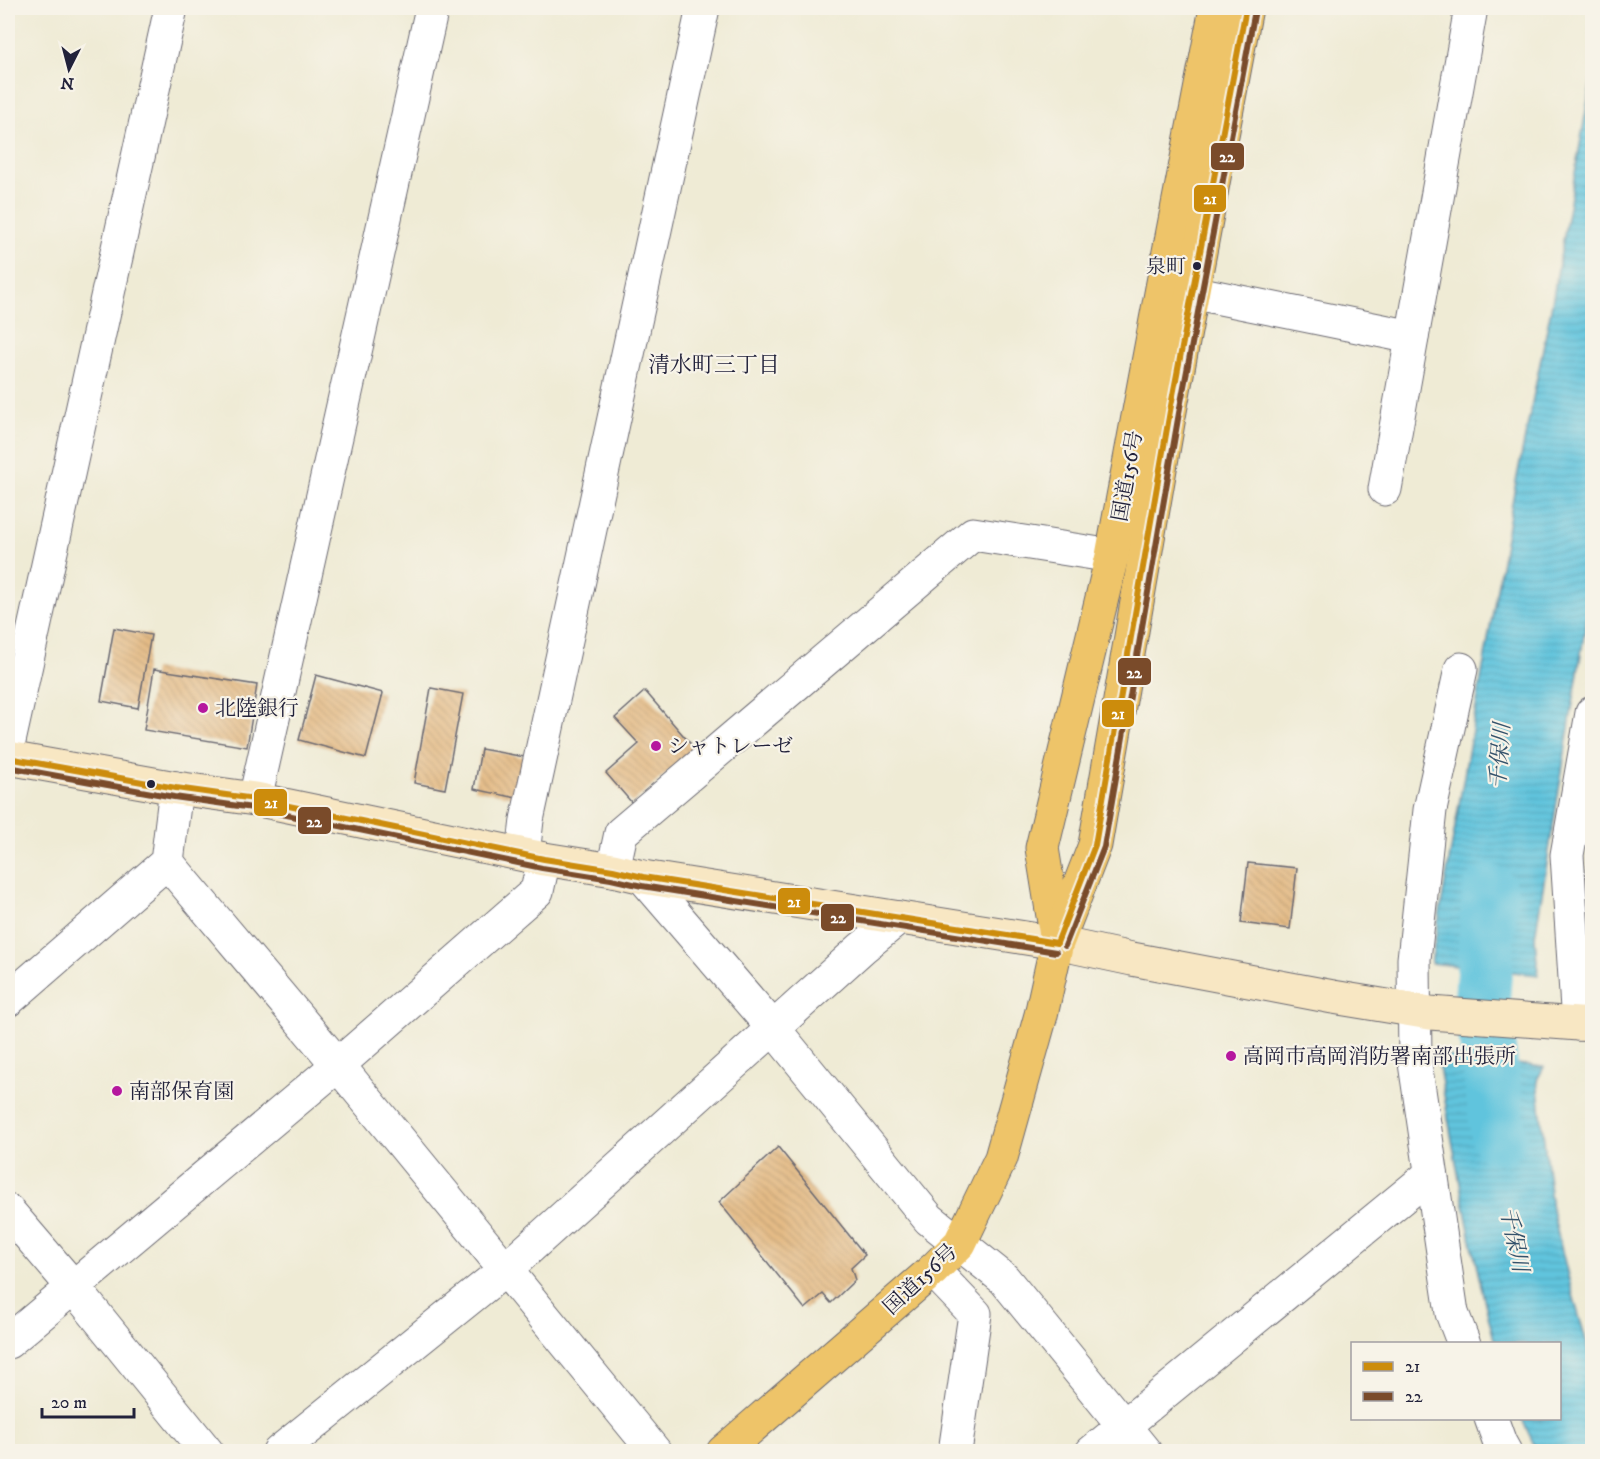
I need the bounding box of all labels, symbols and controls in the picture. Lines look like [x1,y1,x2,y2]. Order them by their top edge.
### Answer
north arrow [39,39,99,99]
text: N [60,72,75,94]
line badge: 22 [1210,142,1245,171]
text: 22 [1219,147,1236,167]
line badge: 21 [1193,184,1227,213]
text: 21 [1203,189,1217,209]
place label: 泉町 [1146,255,1186,280]
marker: 泉町 [1191,260,1203,272]
district label: 清水町三丁目 [648,352,780,379]
street label: 国道156号 [1107,429,1149,524]
line badge: 22 [1117,657,1152,686]
text: 22 [1126,663,1143,683]
place label: 北陸銀行 [215,696,299,722]
line badge: 21 [1101,699,1135,728]
marker: 北陸銀行 [196,701,210,715]
text: 21 [1111,704,1125,724]
water label: 千保川 [1485,720,1516,790]
place label: シャトレーゼ [668,734,793,760]
marker: シャトレーゼ [649,739,663,753]
unlabelled marker [145,778,157,790]
line badge: 21 [253,788,288,817]
text: 21 [264,793,278,813]
line badge: 22 [297,806,332,835]
text: 22 [306,812,323,832]
line badge: 21 [777,887,811,915]
text: 21 [787,892,801,912]
line badge: 22 [820,903,855,932]
text: 22 [830,908,847,928]
place label: 高岡市高岡消防署南部出張所 [1243,1044,1516,1070]
marker: 高岡市高岡消防署南部出張所 [1224,1049,1238,1063]
place label: 南部保育園 [129,1079,234,1105]
marker: 南部保育園 [110,1084,124,1098]
water label: 千保川 [1493,1204,1534,1276]
street label: 国道156号 [878,1239,963,1321]
legend [1351,1342,1561,1420]
text: 21 [1405,1356,1420,1378]
scale bar [42,1381,134,1419]
text: 22 [1405,1386,1423,1408]
text: 20 m [51,1392,87,1414]

